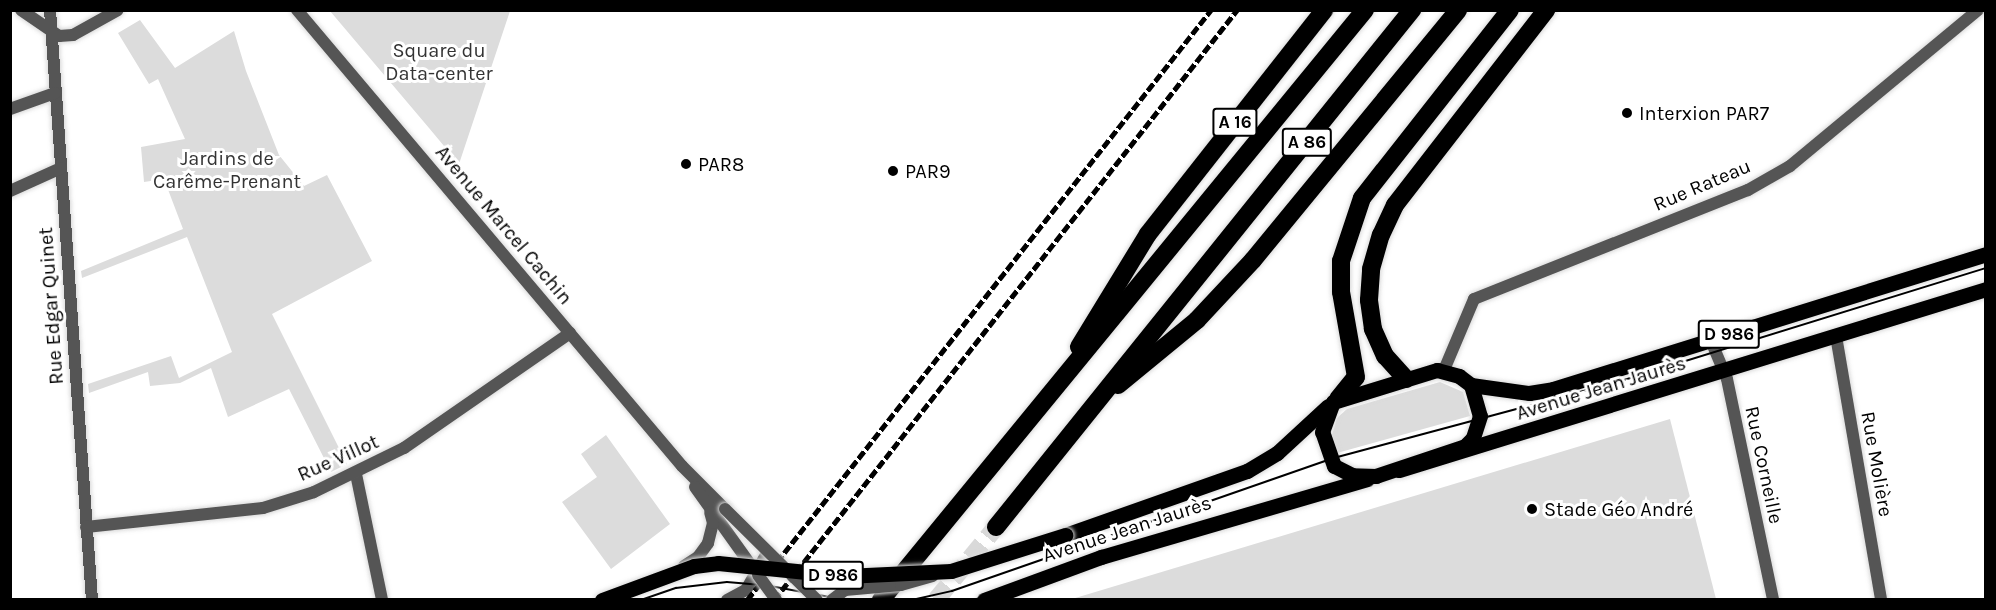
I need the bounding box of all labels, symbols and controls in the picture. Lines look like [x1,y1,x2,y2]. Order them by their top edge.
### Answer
park label: Square du Data-center [385,38,493,85]
place label: Interxion PAR7 [1639,101,1769,125]
marker: Interxion PAR7 [1620,106,1634,120]
road number: A 16 [1211,107,1259,137]
road number: A 86 [1282,127,1332,157]
street label: Avenue Marcel Cachin [430,141,578,309]
park label: Jardins de Carême-Prenant [153,146,301,193]
place label: PAR8 [698,152,744,176]
street label: Rue Rateau [1650,154,1754,216]
marker: PAR8 [679,157,693,171]
place label: PAR9 [905,159,951,183]
marker: PAR9 [886,164,900,178]
street label: Rue Edgar Quinet [34,227,68,385]
road number: D 986 [1698,319,1760,349]
street label: Avenue Jean Jaurès [1513,351,1689,425]
street label: Rue Corneille [1740,404,1788,526]
street label: Rue Molière [1856,409,1898,519]
street label: Rue Villot [294,429,382,487]
street label: Avenue Jean Jaurès [1040,490,1214,568]
place label: Stade Géo André [1544,497,1693,521]
marker: Stade Géo André [1525,502,1539,516]
road number: D 986 [802,560,864,590]

